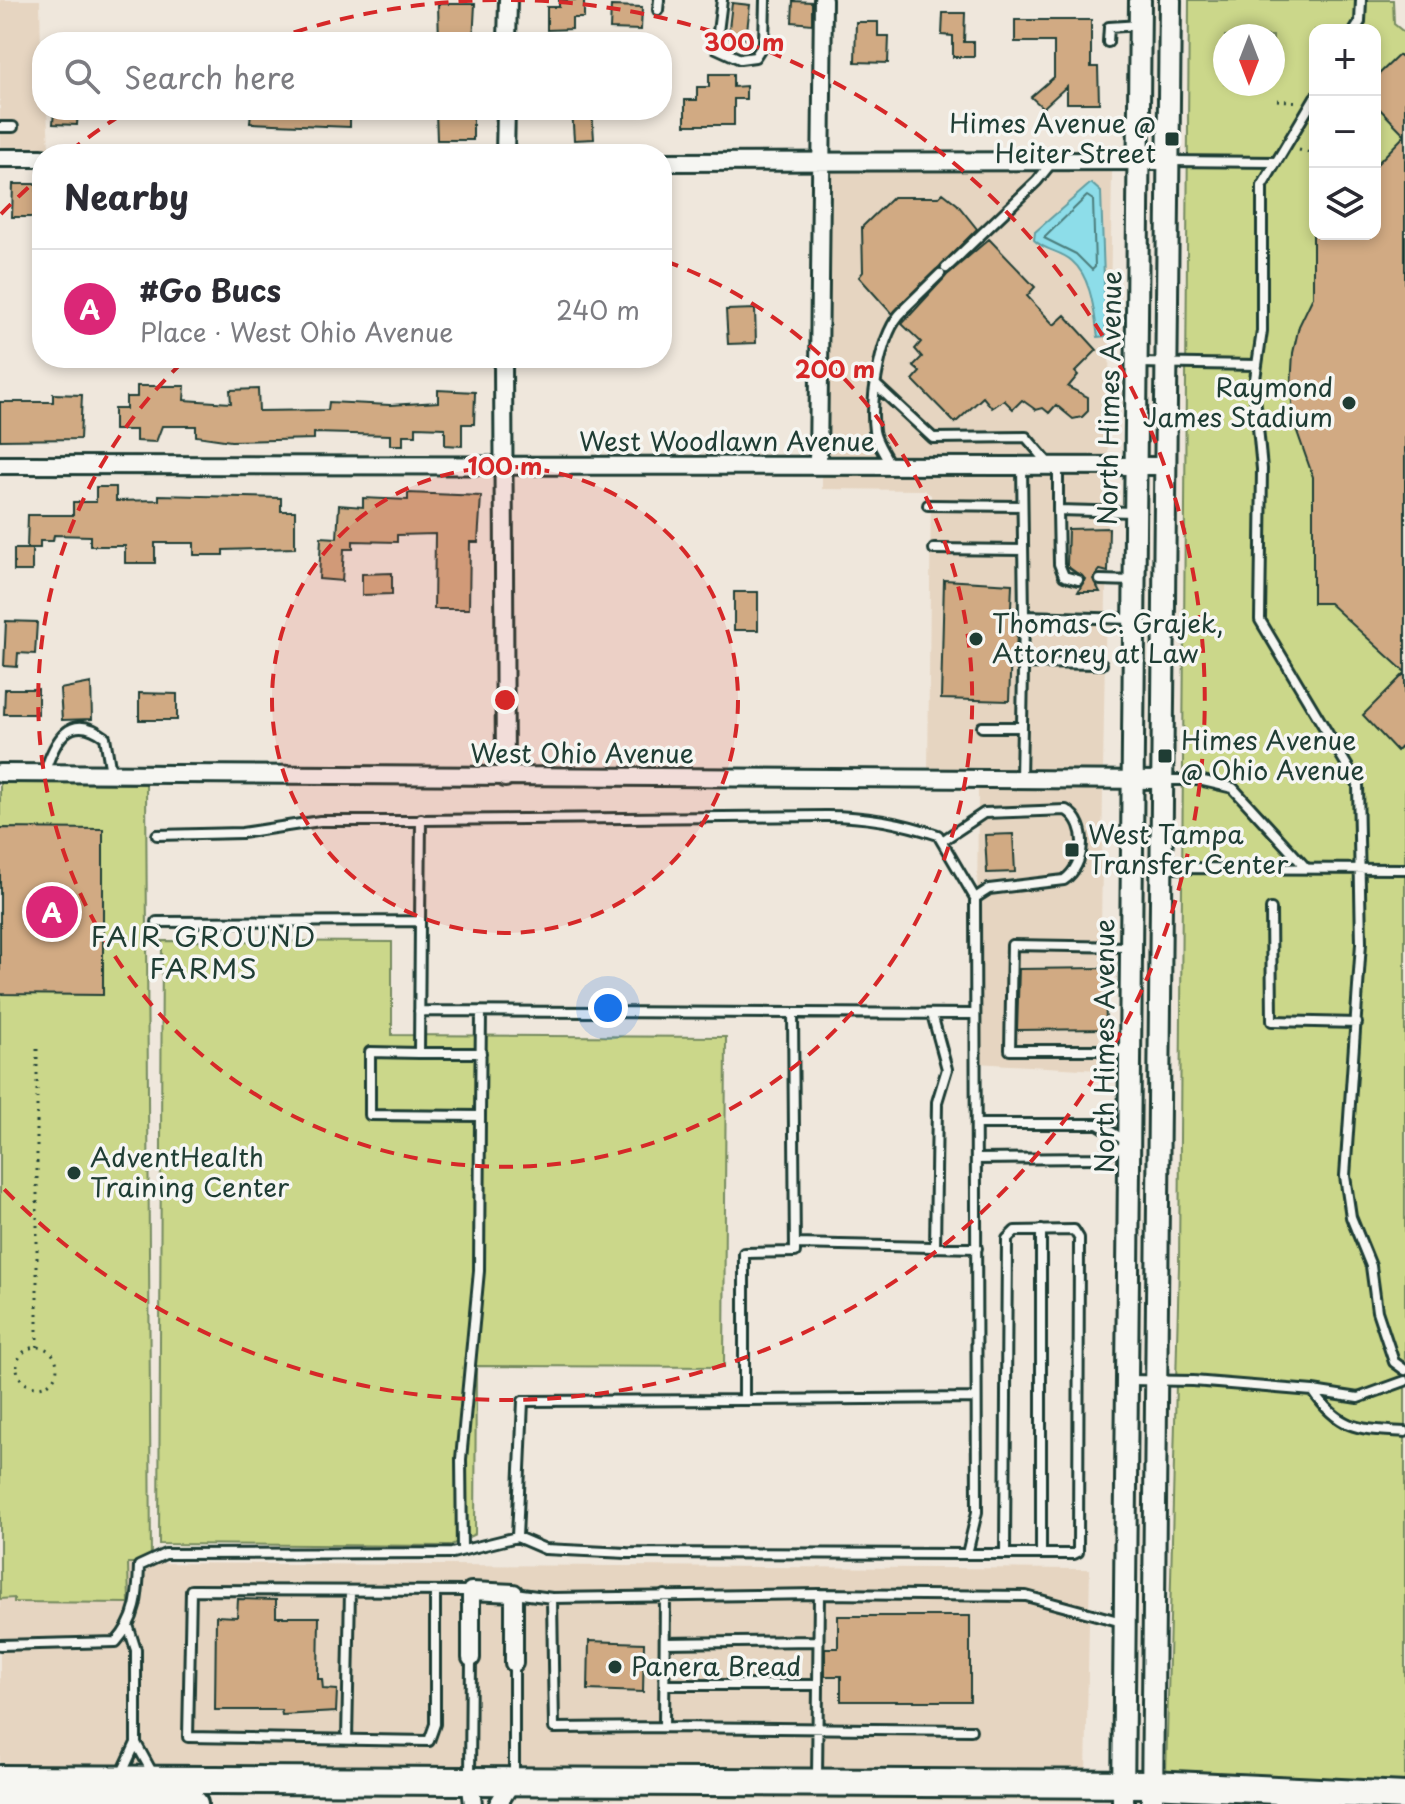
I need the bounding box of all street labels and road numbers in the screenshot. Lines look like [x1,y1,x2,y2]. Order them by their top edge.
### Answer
street label: North Himes Avenue [1087,270,1130,526]
street label: West Woodlawn Avenue [579,421,875,460]
street label: West Ohio Avenue [470,733,694,772]
street label: North Himes Avenue [1084,919,1123,1173]

